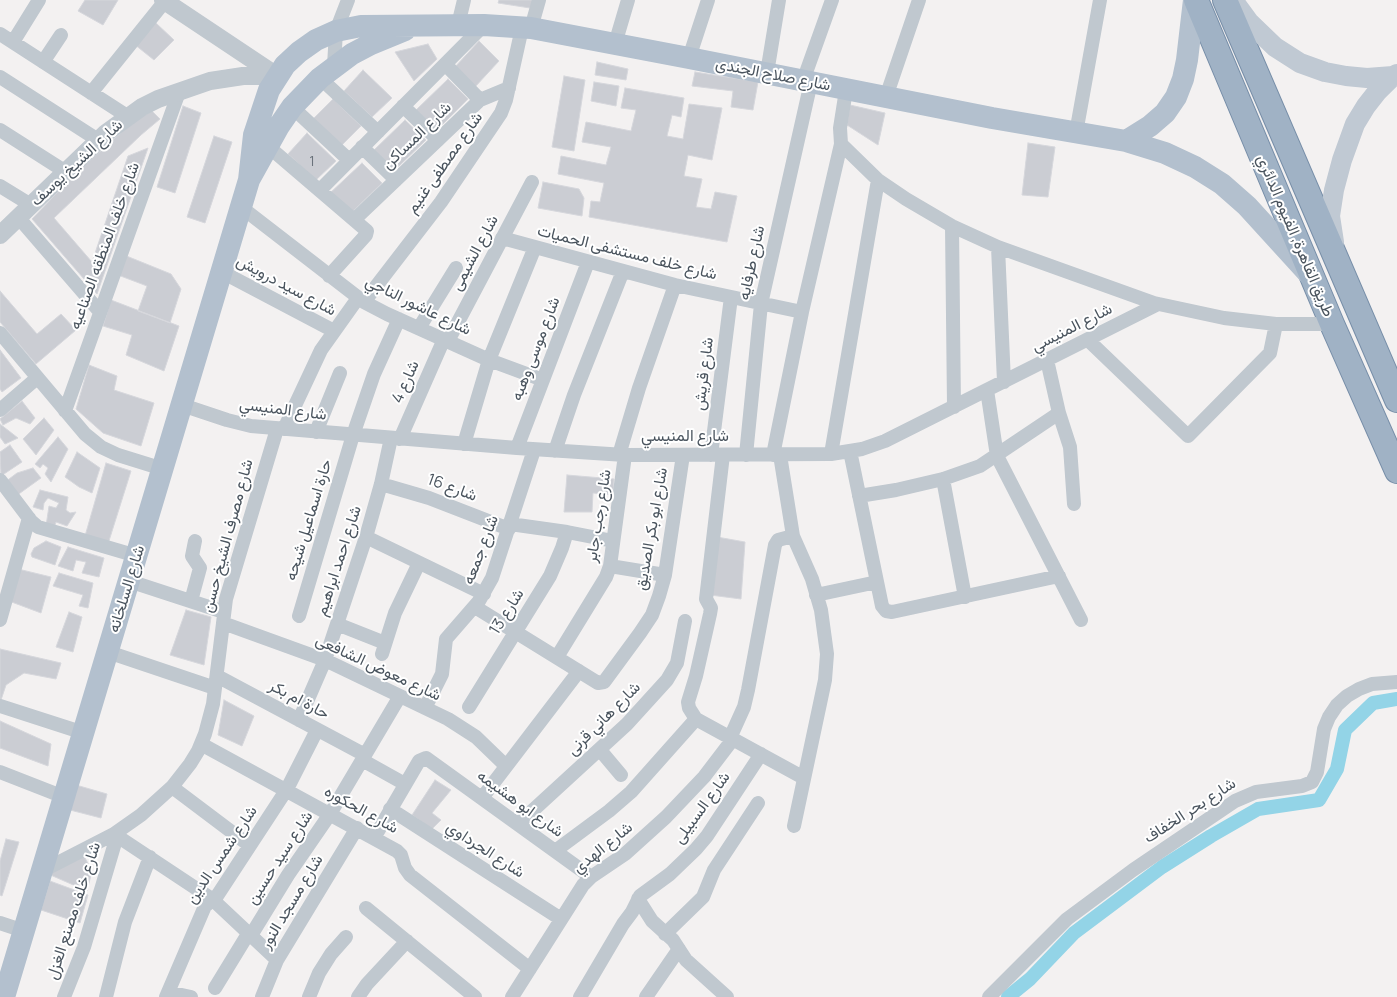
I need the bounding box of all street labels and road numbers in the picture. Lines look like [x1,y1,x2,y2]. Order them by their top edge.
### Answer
street label: شارع صلاح الجندى [714,54,832,96]
street label: شارع المساكن [378,98,456,174]
street label: شارع مصطفى غنيم [403,108,487,218]
street label: شارع الشيخ يوسف [27,116,127,210]
street label: طريق القاهرة, الفيوم الدائري [1252,152,1338,320]
street label: شارع خلف المنطقه الصناعيه [66,160,144,332]
street label: شارع الشيمى [447,212,503,294]
street label: شارع خلف مستشفى الحميات [535,221,719,285]
street label: شارع طرفايه [735,224,769,302]
street label: شارع سيد درويش [233,252,339,320]
street label: شارع عاشور الناجي [362,272,474,340]
street label: شارع موسى وهبه [507,295,565,403]
street label: شارع المنيسي [1028,299,1116,357]
street label: شارع قريش [690,336,718,412]
street label: شارع 4 [388,358,424,406]
street label: شارع المنيسي [238,395,328,425]
street label: شارع المنيسي [641,427,729,447]
street label: شارع مصرف الشيخ حسن [198,457,258,615]
street label: حارة اسماعيل شيحه [281,457,337,583]
street label: شارع ابو بكر الصديق [632,466,672,592]
street label: شارع رجب جابر [582,468,616,564]
street label: شارع 16 [424,470,480,506]
street label: شارع احمد ابراهيم [312,503,366,619]
street label: شارع جمعه [459,513,503,587]
street label: شارع السلخانه [105,543,149,635]
street label: شارع 13 [485,586,529,638]
street label: شارع معوض الشافعى [312,631,444,705]
street label: حارة ام بكر [266,676,332,724]
street label: شارع هاني قرنى [563,678,645,760]
street label: شارع ابو هشيمه [473,766,567,842]
street label: شارع السبيلى [670,768,734,848]
street label: شارع بحر الخفاف [1140,774,1240,848]
street label: شارع الحكوره [321,782,401,838]
street label: شارع شمس الدين [182,802,262,908]
street label: شارع سيد حسين [243,808,317,908]
street label: شارع الجرداوي [442,818,528,882]
street label: شارع الهدي [569,818,637,878]
street label: شارع خلف مصنع الغزل [43,840,105,982]
street label: شارع مسجد النور [256,851,328,953]

